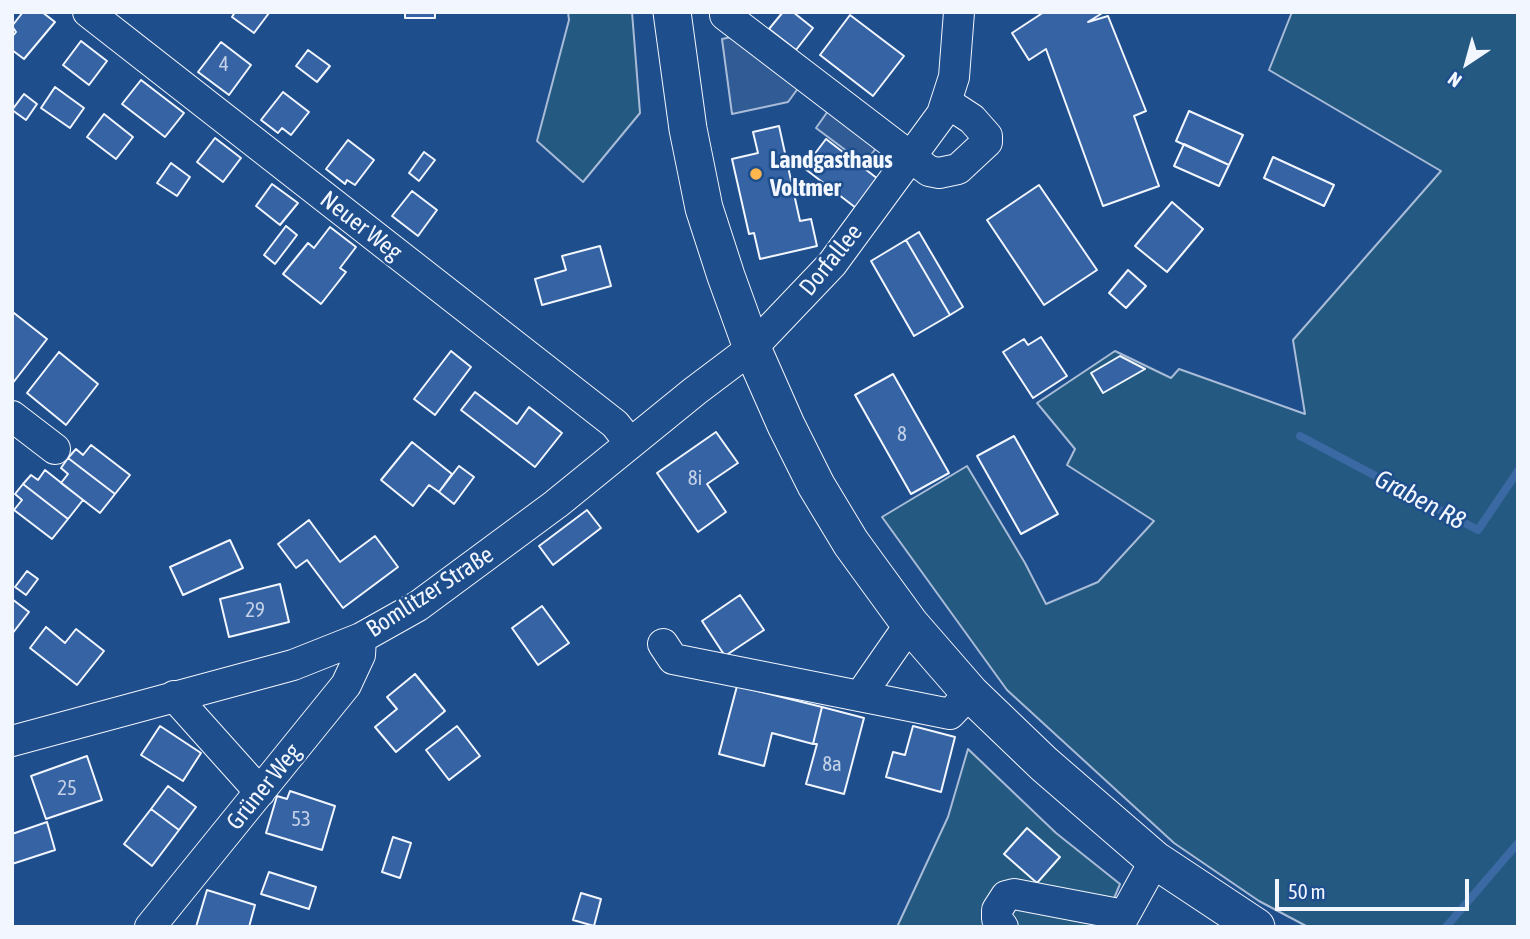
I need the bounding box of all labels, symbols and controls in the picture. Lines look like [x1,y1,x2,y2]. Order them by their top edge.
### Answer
north arrow [1432,28,1502,98]
house number: 4 [219,51,229,77]
text: N [1444,68,1466,92]
place label: Landgasthaus Voltmer [770,146,893,202]
marker: Landgasthaus Voltmer [748,166,764,182]
street label: Neuer Weg [314,185,408,267]
street label: Dorfallee [794,218,868,302]
house number: 8 [897,421,907,447]
water label: Graben R8 [1369,463,1471,537]
house number: 8i [688,465,702,491]
street label: Bomlitzer Straße [361,540,499,644]
house number: 29 [245,597,265,623]
street label: Grüner Weg [221,738,307,836]
house number: 8a [822,751,842,777]
house number: 25 [57,775,77,801]
house number: 53 [291,806,311,832]
scale bar [1278,866,1472,910]
text: 50 m [1288,879,1326,903]

